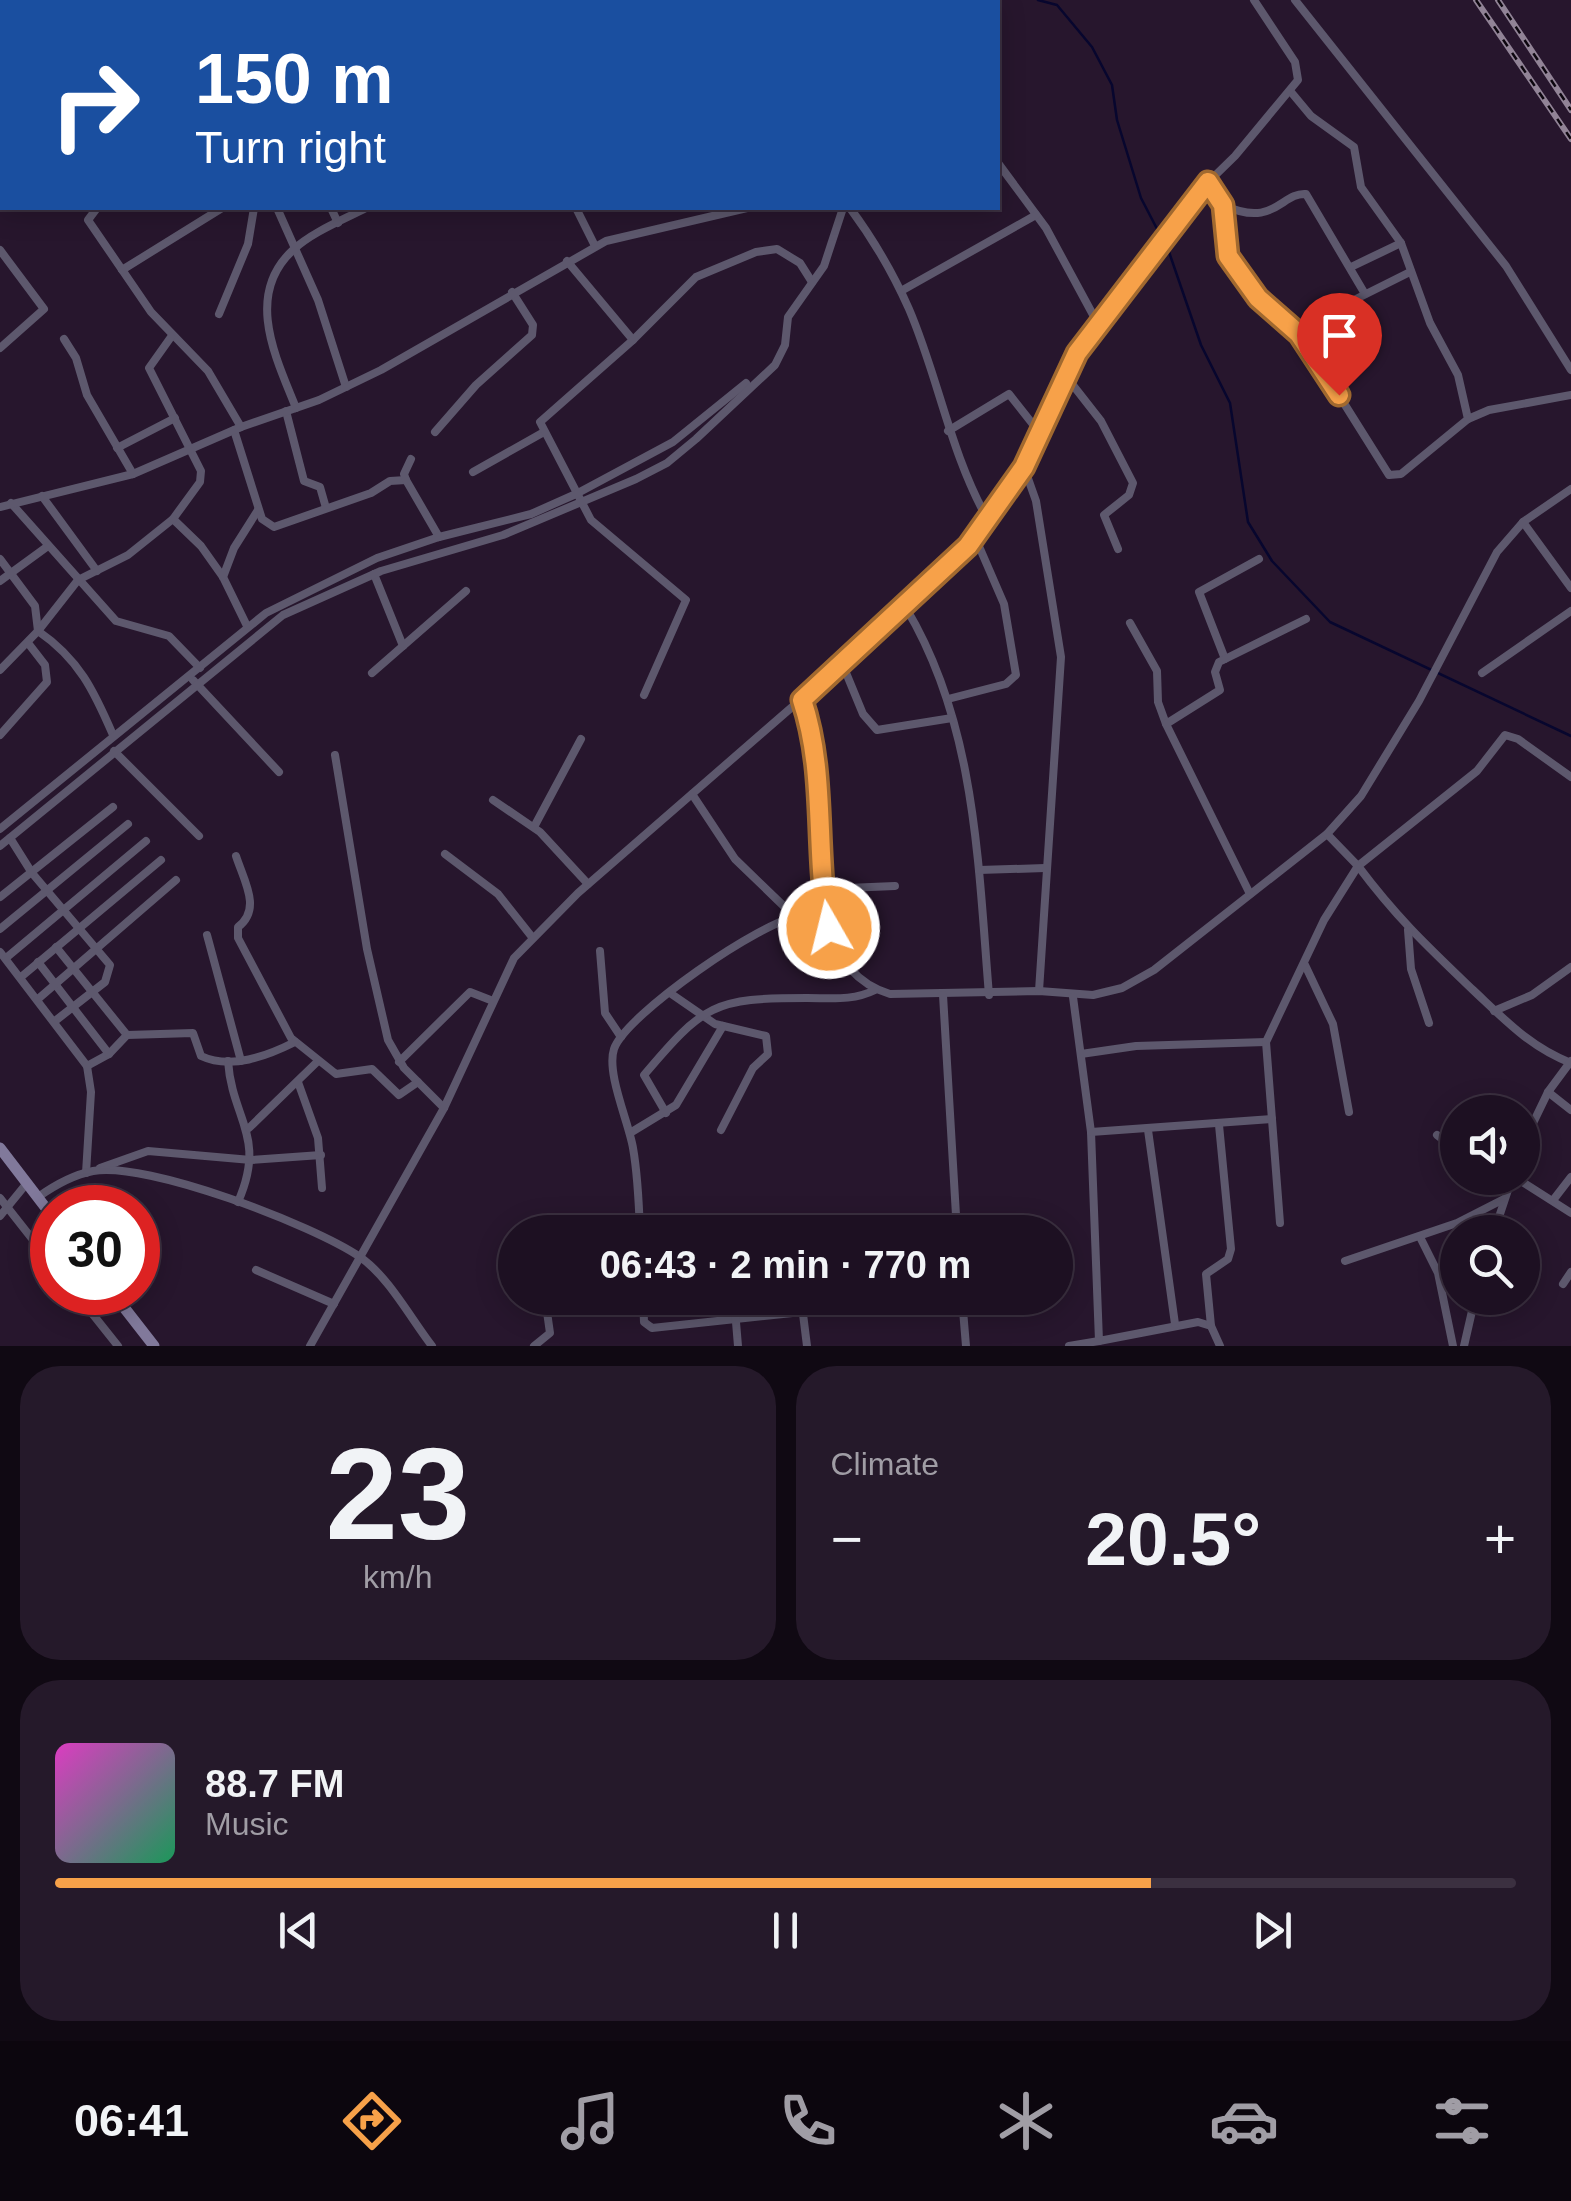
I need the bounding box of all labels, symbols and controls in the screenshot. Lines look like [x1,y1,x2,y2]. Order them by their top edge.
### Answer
icon: right [30,40,160,170]
text: 150 m [195,40,393,118]
text: Turn right [195,122,386,173]
pin [1297,293,1382,396]
icon: arrive [1312,308,1367,363]
position arrow [777,876,881,980]
map controls [1440,1095,1540,1315]
button: sound [1440,1095,1540,1195]
speed limit sign: 30 [30,1185,160,1315]
button: search [1440,1215,1540,1315]
text: 06:43 · 2 min · 770 m [600,1244,971,1286]
text: 23 [325,1421,470,1567]
text: Climate [831,1446,939,1482]
text: 20.5° [1085,1497,1261,1581]
text: − [831,1508,863,1570]
text: + [1484,1508,1516,1570]
text: km/h [363,1559,432,1595]
text: 88.7 FM [205,1763,344,1805]
text: Music [205,1806,289,1842]
icon: previous [271,1903,326,1958]
icon: pause [758,1903,813,1958]
icon: next [1245,1903,1300,1958]
icon: directions [337,2086,407,2156]
icon: music [555,2086,625,2156]
icon: phone [773,2086,843,2156]
icon: climate [991,2086,1061,2156]
icon: car [1209,2086,1279,2156]
icon: filters [1427,2086,1497,2156]
text: 06:41 [74,2095,189,2146]

